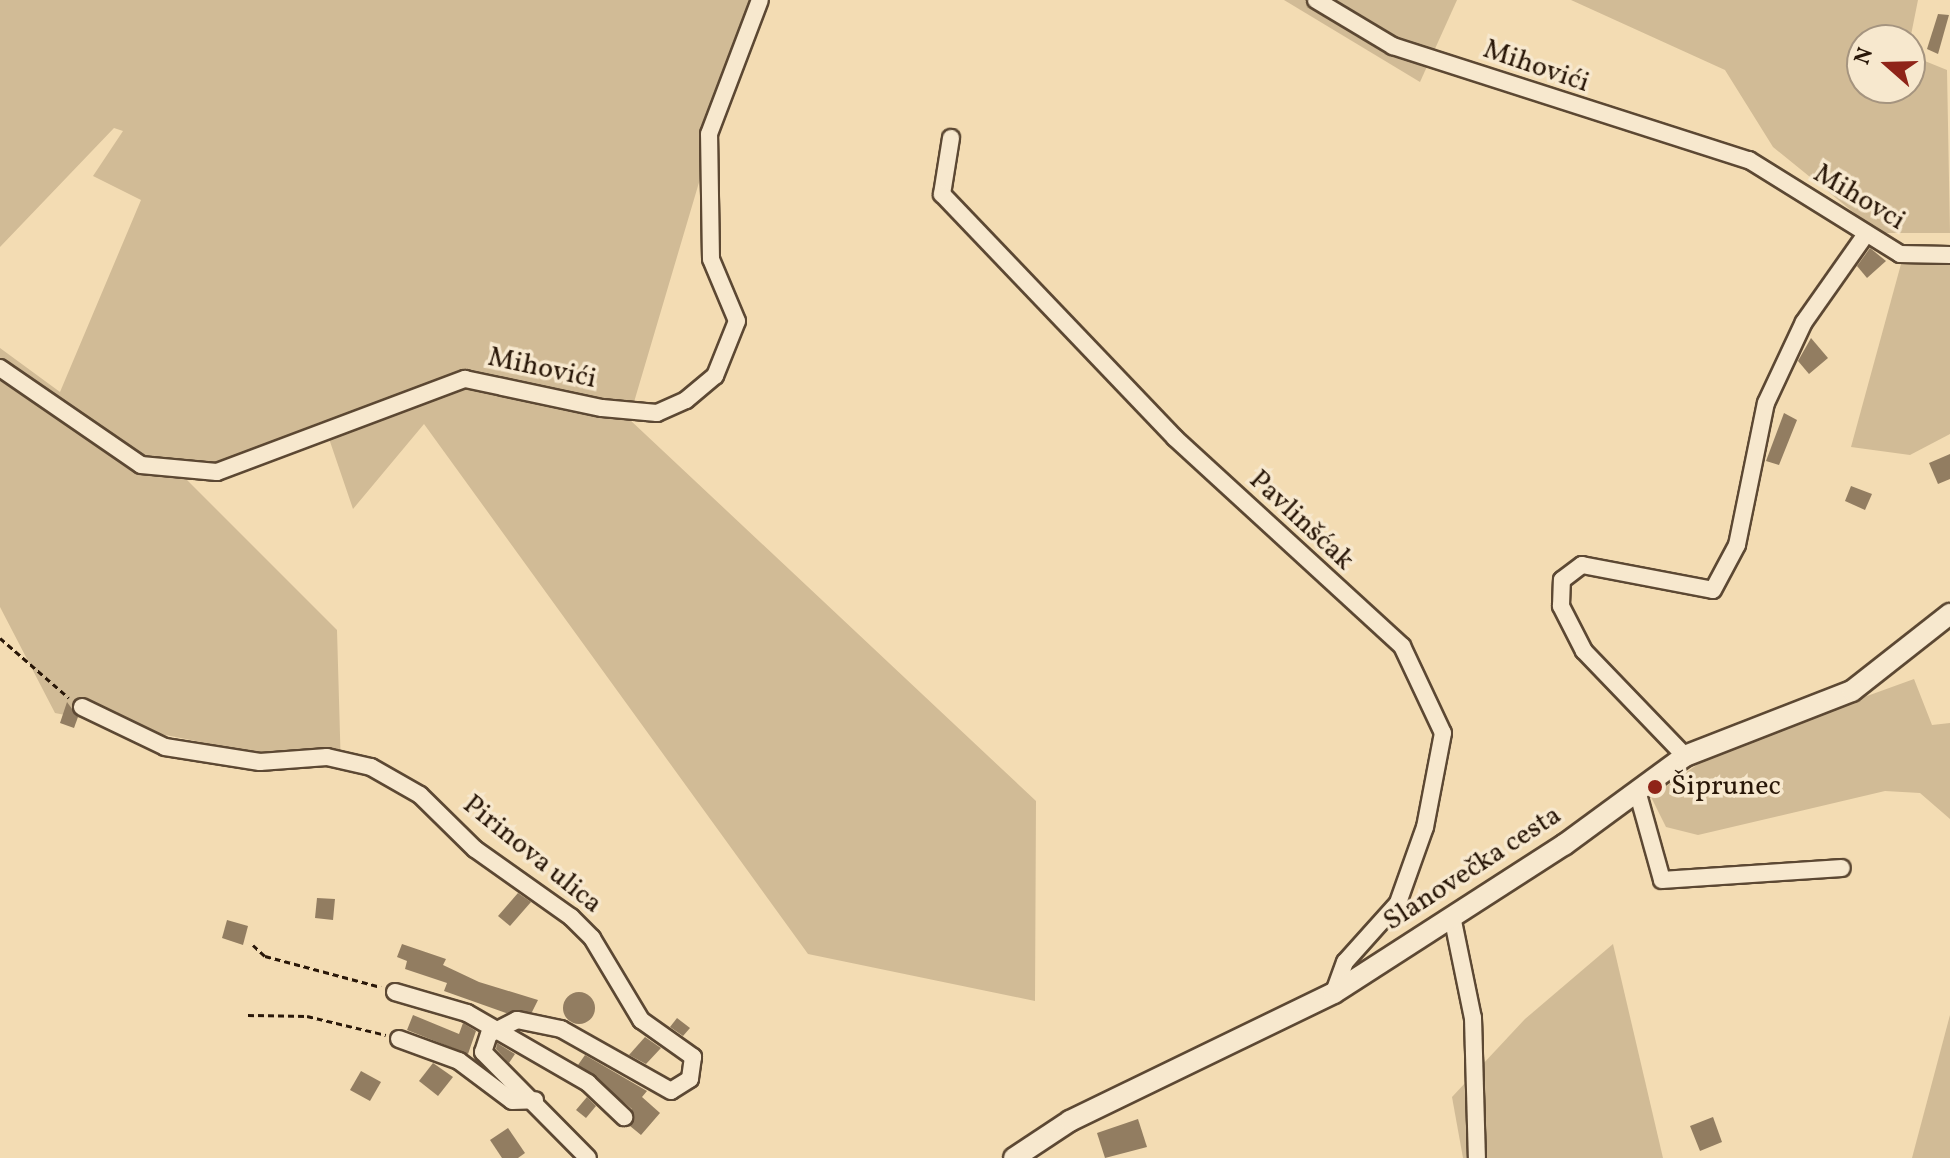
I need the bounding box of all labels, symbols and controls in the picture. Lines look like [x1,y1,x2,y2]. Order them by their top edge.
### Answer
north arrow [1846,24,1926,104]
street label: Mihovići [1479,33,1593,101]
text: N [1848,44,1882,69]
street label: Mihovci [1807,158,1911,238]
street label: Mihovići [485,341,599,397]
street label: Pavlinšćak [1242,464,1360,578]
place label: Šiprunec [1671,770,1781,804]
marker: Šiprunec [1646,778,1664,796]
street label: Pirinova ulica [456,789,608,921]
street label: Slanovečka cesta [1378,799,1568,939]

